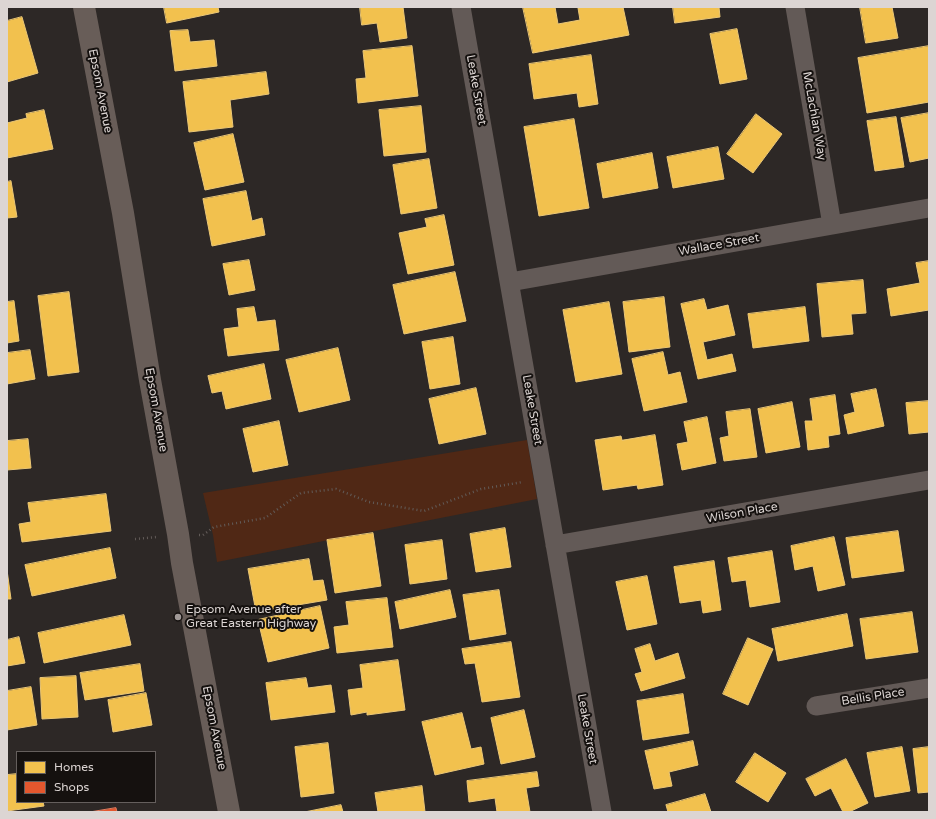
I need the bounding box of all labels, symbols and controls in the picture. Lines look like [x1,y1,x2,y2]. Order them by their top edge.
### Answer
street label: Epsom Avenue [85,48,115,134]
street label: Leake Street [463,54,489,126]
street label: McLachlan Way [799,70,829,162]
street label: Wallace Street [678,231,760,259]
street label: Epsom Avenue [142,367,170,453]
street label: Leake Street [519,374,545,446]
street label: Wilson Place [705,500,779,526]
place label: Epsom Avenue after Great Eastern Highway [186,603,316,631]
marker: Epsom Avenue after Great Eastern Highway [173,612,183,622]
street label: Epsom Avenue [199,685,229,771]
street label: Bellis Place [840,685,906,709]
street label: Leake Street [574,693,600,765]
legend [16,751,156,803]
text: Homes [54,760,94,774]
text: Shops [54,780,89,794]

